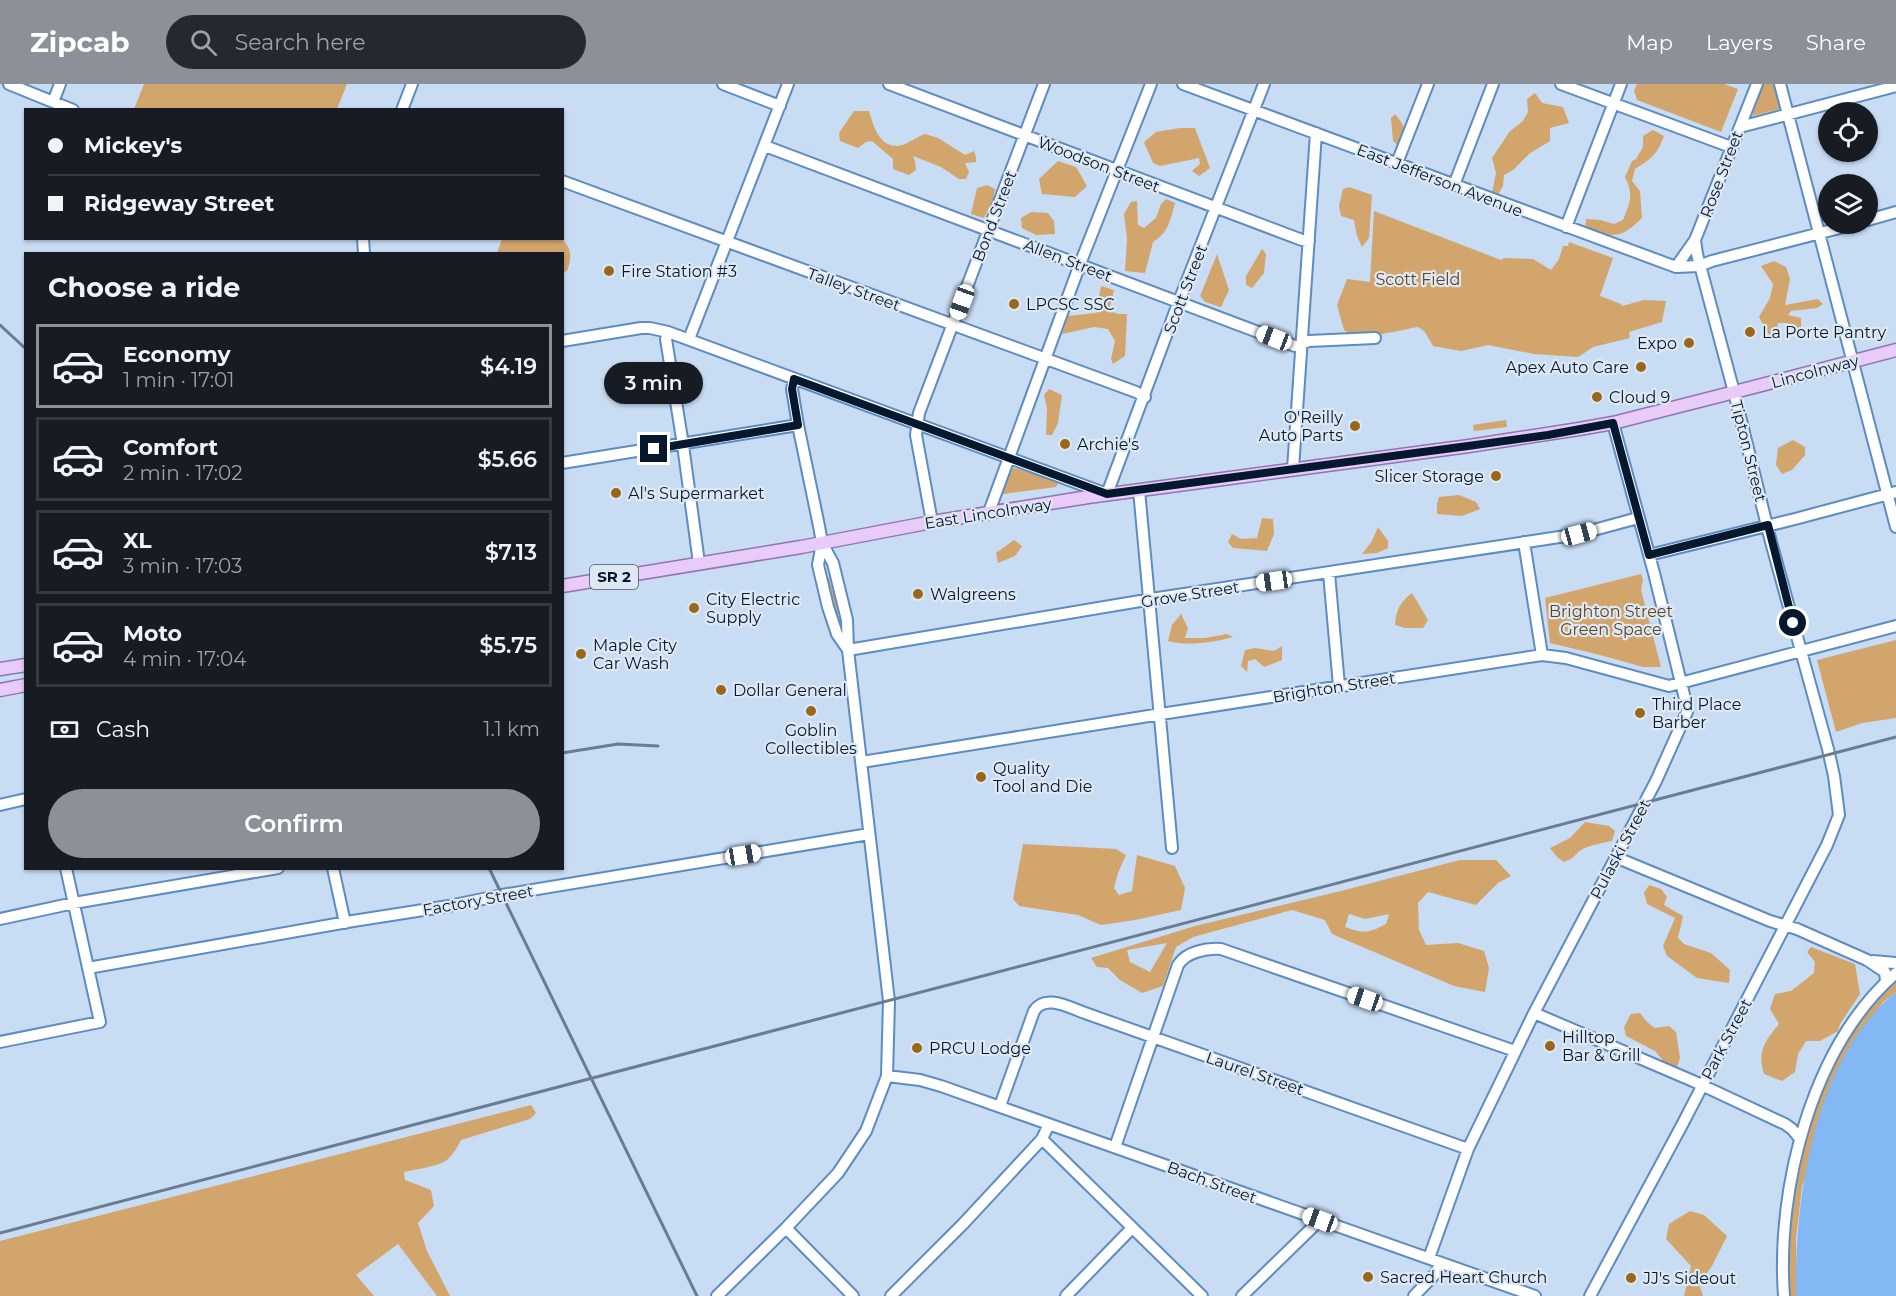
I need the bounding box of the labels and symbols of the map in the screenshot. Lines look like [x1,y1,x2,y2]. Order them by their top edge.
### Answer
street label: Rose Street [1696,128,1747,220]
street label: Woodson Street [1035,132,1163,197]
street label: East Jefferson Avenue [1354,140,1525,221]
street label: Bond Street [968,167,1021,265]
street label: Allen Street [1021,235,1115,286]
street label: Scott Street [1160,241,1211,336]
place label: Fire Station #3 [621,262,737,281]
marker: Fire Station #3 [602,264,616,278]
street label: Talley Street [805,264,903,315]
park label: Scott Field [1376,270,1460,289]
car [947,282,977,322]
place label: LPCSC SSC [1026,295,1115,314]
marker: LPCSC SSC [1007,297,1021,311]
car [1254,323,1294,353]
place label: La Porte Pantry [1762,323,1886,342]
marker: La Porte Pantry [1743,325,1757,339]
place label: Expo [1637,334,1677,353]
marker: Expo [1682,336,1696,350]
street label: Lincolnway [1769,351,1861,392]
place label: Apex Auto Care [1506,358,1629,377]
marker: Apex Auto Care [1634,360,1648,374]
callout: 3 min [604,362,704,404]
place label: Cloud 9 [1609,388,1670,407]
marker: Cloud 9 [1590,390,1604,404]
street label: Tipton Street [1727,398,1770,504]
place label: O'Reilly Auto Parts [1259,408,1343,445]
marker: O'Reilly Auto Parts [1348,419,1362,433]
route end [640,435,667,462]
place label: Archie's [1077,435,1139,454]
marker: Archie's [1058,437,1072,451]
place label: Slicer Storage [1375,467,1484,486]
marker: Slicer Storage [1489,469,1503,483]
place label: Al's Supermarket [628,484,765,503]
marker: Al's Supermarket [609,486,623,500]
street label: East Lincolnway [923,494,1053,533]
car [1559,521,1599,547]
road number: SR 2 [590,565,638,589]
car [1255,570,1293,592]
street label: Grove Street [1140,577,1241,612]
place label: Walgreens [930,585,1016,604]
marker: Walgreens [911,587,925,601]
place label: City Electric Supply [706,590,800,627]
marker: City Electric Supply [687,601,701,615]
park label: Brighton Street Green Space [1549,602,1674,639]
route start [1779,609,1806,636]
place label: Maple City Car Wash [593,636,677,673]
marker: Maple City Car Wash [574,647,588,661]
street label: Brighton Street [1271,668,1397,707]
place label: Dollar General [733,681,847,700]
marker: Dollar General [714,683,728,697]
place label: Third Place Barber [1652,695,1741,732]
marker: Goblin Collectibles [804,704,818,718]
marker: Third Place Barber [1633,706,1647,720]
place label: Goblin Collectibles [765,721,857,758]
place label: Quality Tool and Die [993,759,1092,796]
marker: Quality Tool and Die [974,770,988,784]
street label: Pulaski Street [1586,796,1655,902]
car [724,843,762,867]
street label: Factory Street [421,881,535,920]
car [1345,985,1385,1013]
street label: Park Street [1697,995,1756,1083]
place label: Hilltop Bar & Grill [1562,1028,1641,1065]
place label: PRCU Lodge [929,1039,1031,1058]
marker: Hilltop Bar & Grill [1543,1039,1557,1053]
marker: PRCU Lodge [910,1041,924,1055]
street label: Laurel Street [1203,1048,1307,1099]
street label: Bach Street [1165,1158,1260,1208]
car [1300,1205,1340,1235]
place label: Sacred Heart Church [1380,1268,1547,1287]
place label: JJ's Sideout [1642,1269,1737,1288]
marker: Sacred Heart Church [1361,1270,1375,1284]
marker: JJ's Sideout [1624,1271,1638,1285]

